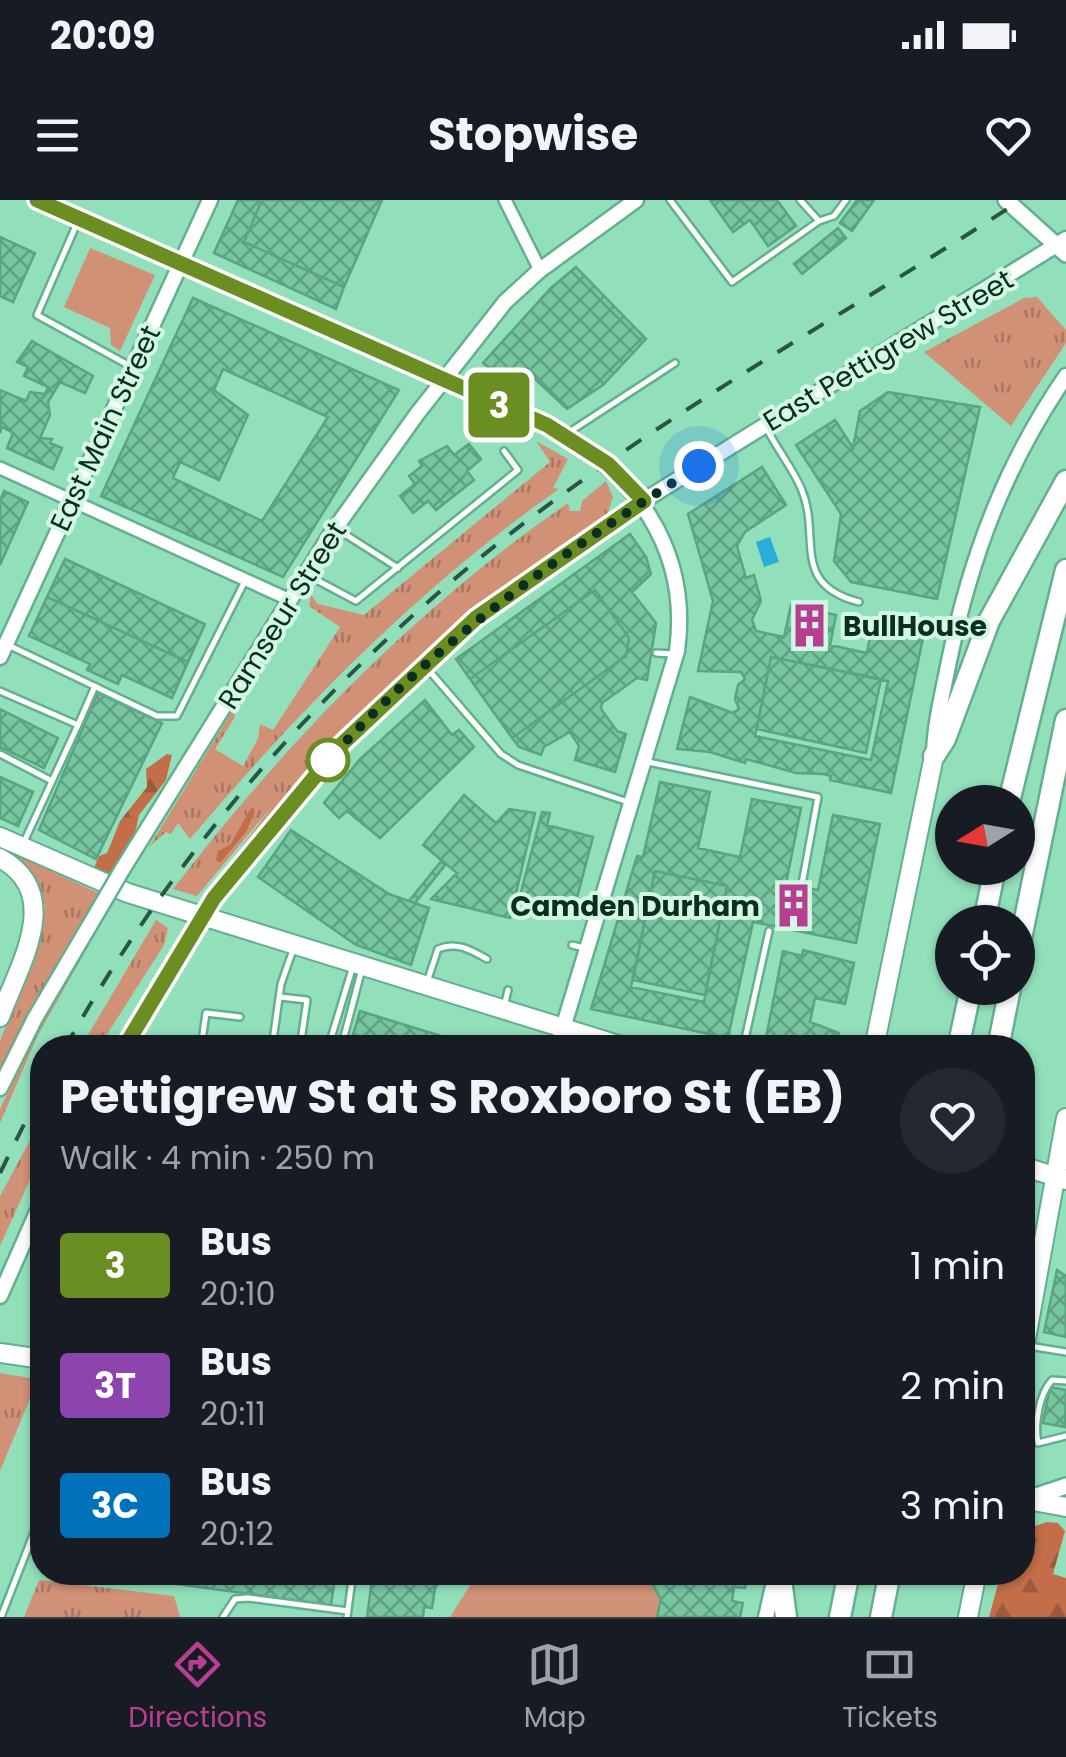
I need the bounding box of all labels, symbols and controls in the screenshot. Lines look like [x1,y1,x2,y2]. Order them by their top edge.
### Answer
text: 20:09 [50,9,155,62]
text: Stopwise [428,103,638,166]
icon: menu [30,108,85,163]
icon: heart [981,108,1036,163]
street label: East Pettigrew Street [756,260,1021,441]
street label: East Main Street [41,319,170,537]
line badge: 3 [466,372,532,438]
text: 3 [488,381,510,430]
your location [674,441,724,491]
street label: Ramseur Street [209,514,356,717]
building icon: BullHouse [786,602,834,650]
place label: BullHouse [843,607,987,646]
unlabelled marker [307,739,349,781]
north arrow [935,785,1035,885]
map controls [935,785,1035,1005]
building icon: Camden Durham [769,882,817,930]
place label: Camden Durham [510,887,760,926]
button: locate [935,905,1035,1005]
text: Pettigrew St at S Roxboro St (EB) [60,1063,845,1130]
button: heart [900,1068,1005,1173]
text: Walk · 4 min · 250 m [60,1135,375,1180]
text: Bus [200,1215,272,1268]
text: 1 min [910,1239,1005,1292]
text: 3 [104,1241,126,1290]
text: 20:10 [200,1271,276,1316]
text: Bus [200,1335,272,1388]
text: 2 min [900,1359,1005,1412]
text: 3T [94,1361,136,1410]
text: 20:11 [200,1391,266,1436]
text: Bus [200,1455,272,1508]
text: 3 min [900,1479,1005,1532]
text: 3C [91,1481,139,1530]
text: 20:12 [200,1511,274,1556]
tab: Directions [128,1637,267,1739]
tab: Map [524,1637,586,1739]
tab: Tickets [842,1637,938,1739]

